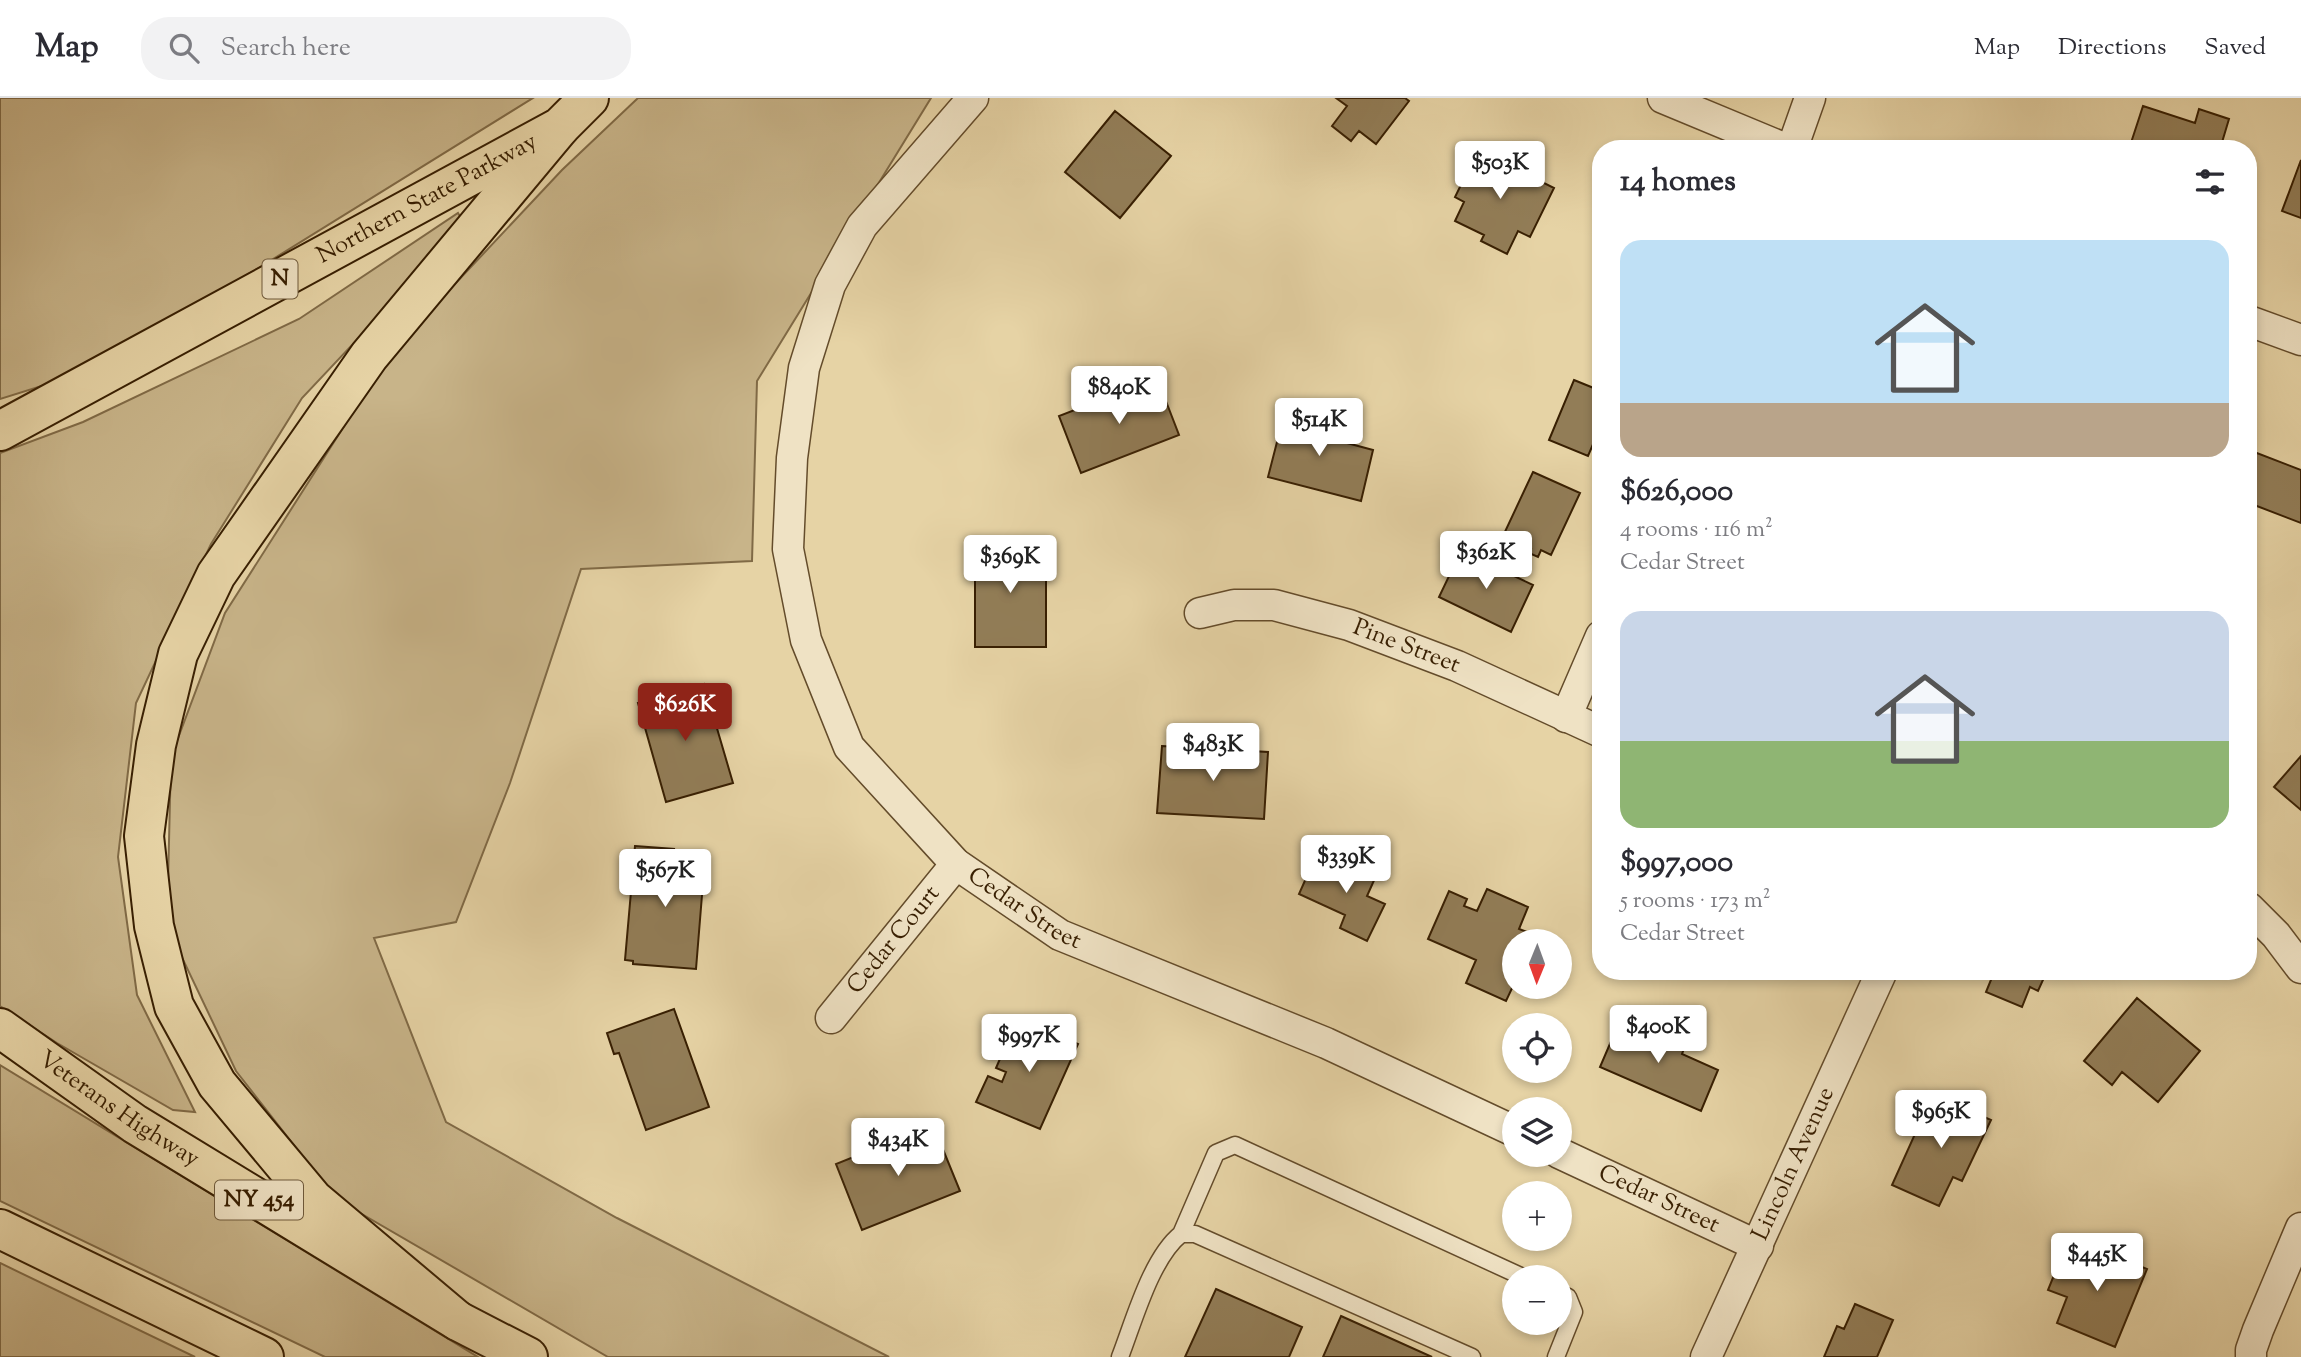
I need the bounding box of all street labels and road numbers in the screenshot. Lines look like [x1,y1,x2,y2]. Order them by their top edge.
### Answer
street label: Northern State Parkway [311,125,544,273]
road number: N [262,260,298,298]
street label: Pine Street [1348,611,1465,683]
street label: Cedar Street [960,859,1086,959]
street label: Cedar Court [839,879,949,1002]
street label: Veterans Highway [31,1043,206,1176]
street label: Lincoln Avenue [1744,1082,1844,1246]
street label: Cedar Street [1592,1157,1725,1243]
road number: NY 454 [215,1180,303,1219]

